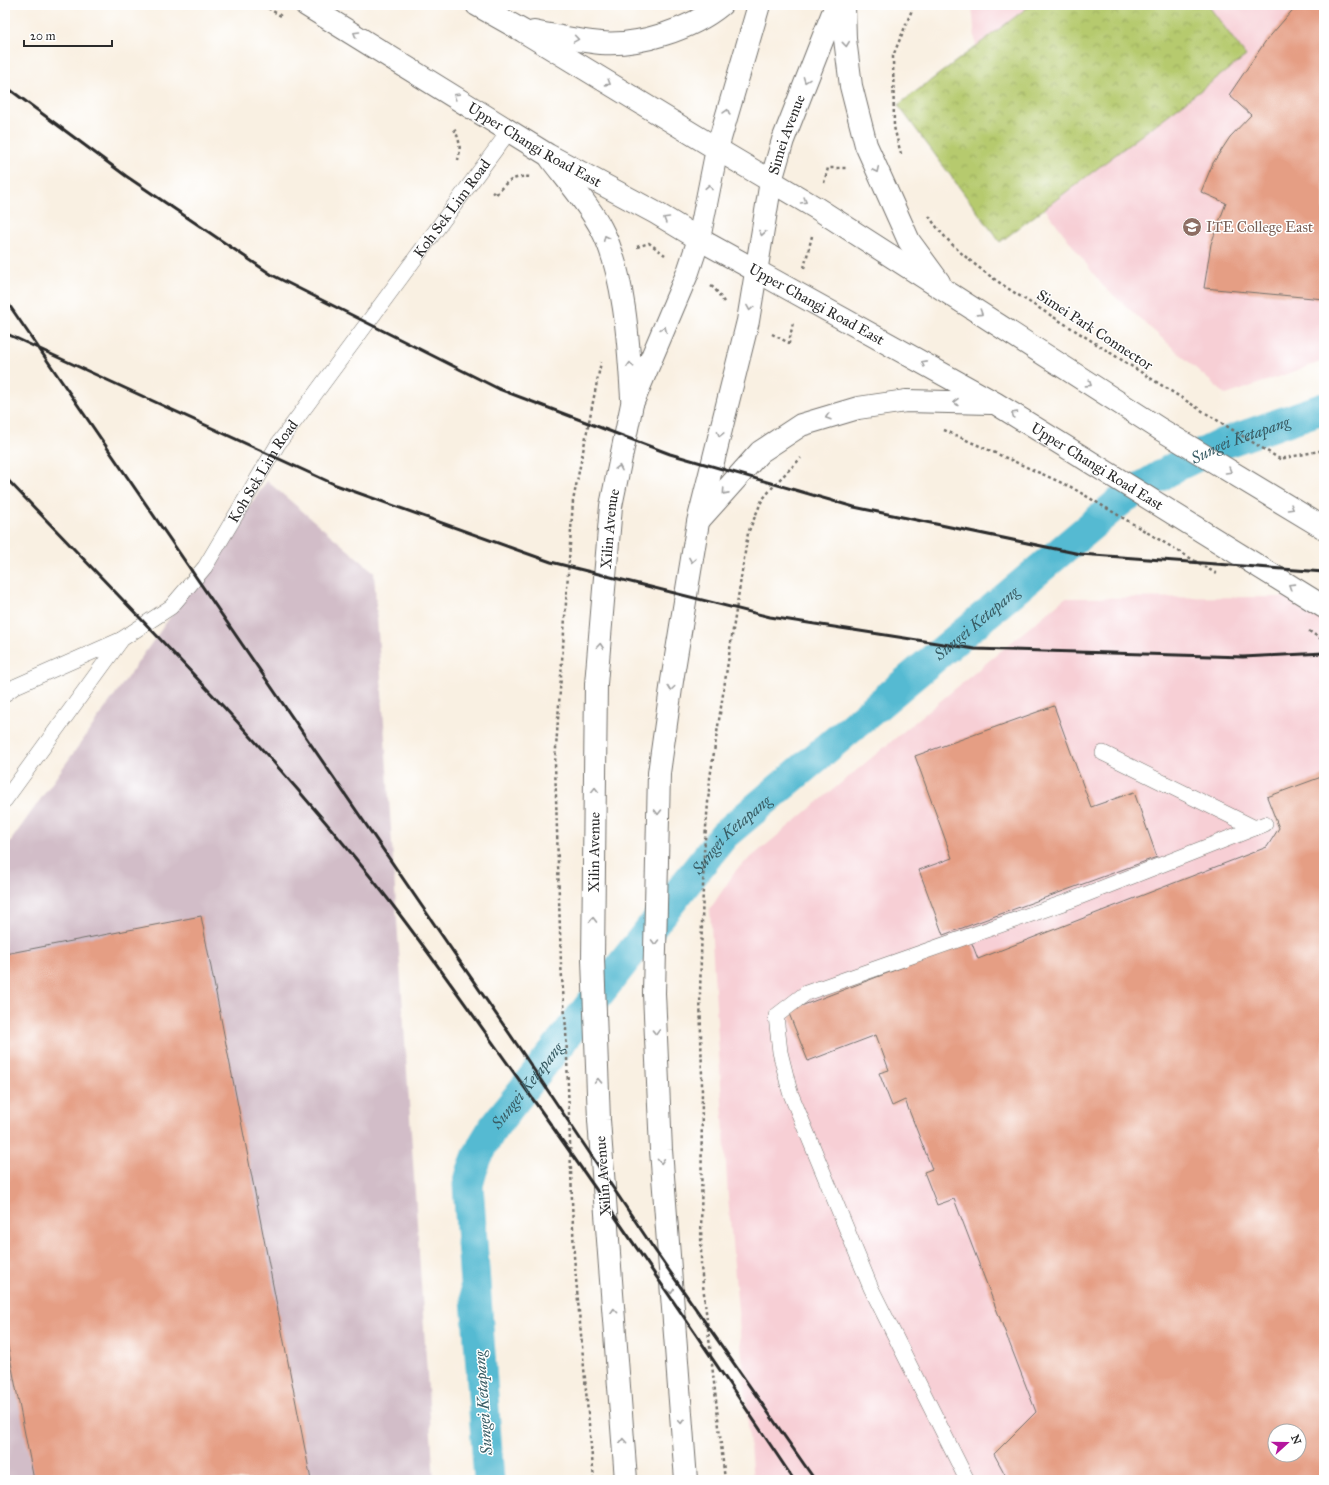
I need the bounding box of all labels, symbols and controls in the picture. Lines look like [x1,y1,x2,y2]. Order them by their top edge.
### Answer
scale bar [24,22,112,48]
text: 20 m [30,29,56,43]
one-way arrow [353,32,360,39]
one-way arrow [573,34,579,43]
one-way arrow [841,41,850,47]
one-way arrow [803,77,811,84]
one-way arrow [604,78,611,85]
street label: Simei Avenue [764,92,809,177]
one-way arrow [453,94,460,101]
street label: Upper Changi Road East [464,98,605,191]
one-way arrow [723,108,731,115]
street label: Koh Sek Lim Road [410,155,495,261]
one-way arrow [871,165,879,173]
one-way arrow [705,184,713,190]
one-way arrow [800,196,807,203]
one-way arrow [663,216,670,224]
school or university icon: ITE College East [1181,216,1203,238]
place label: ITE College East [1206,218,1314,236]
one-way arrow [758,230,767,236]
one-way arrow [603,235,611,242]
street label: Upper Changi Road East [746,259,888,349]
street label: Simei Park Connector [1034,286,1157,374]
one-way arrow [746,305,755,311]
one-way arrow [976,309,983,316]
one-way arrow [659,326,667,334]
one-way arrow [921,361,928,368]
one-way arrow [626,362,635,368]
one-way arrow [1085,379,1092,387]
one-way arrow [953,398,959,406]
water label: Sungei Ketapang [1187,411,1293,468]
one-way arrow [825,412,832,421]
one-way arrow [1011,412,1018,419]
street label: Koh Sek Lim Road [224,416,302,526]
street label: Upper Changi Road East [1028,418,1167,514]
one-way arrow [716,431,724,437]
one-way arrow [615,465,623,471]
one-way arrow [1225,466,1232,473]
street label: Xilin Avenue [597,487,623,569]
one-way arrow [722,487,730,495]
one-way arrow [1287,503,1294,510]
one-way arrow [688,557,697,563]
water label: Sungei Ketapang [929,581,1023,664]
one-way arrow [1288,584,1295,591]
one-way arrow [595,643,604,649]
one-way arrow [667,685,676,691]
one-way arrow [591,787,599,793]
water label: Sungei Ketapang [687,790,775,878]
one-way arrow [654,809,662,815]
street label: Xilin Avenue [585,812,604,892]
one-way arrow [589,917,597,923]
one-way arrow [651,939,660,945]
one-way arrow [652,1029,660,1035]
water label: Sungei Ketapang [486,1037,567,1133]
one-way arrow [593,1078,602,1084]
street label: Xilin Avenue [591,1135,615,1217]
one-way arrow [657,1158,666,1164]
one-way arrow [667,1288,676,1294]
one-way arrow [609,1308,618,1314]
water label: Sungei Ketapang [470,1349,497,1457]
one-way arrow [677,1418,686,1424]
north arrow [1267,1423,1307,1463]
text: N [1288,1433,1304,1447]
one-way arrow [618,1438,627,1444]

